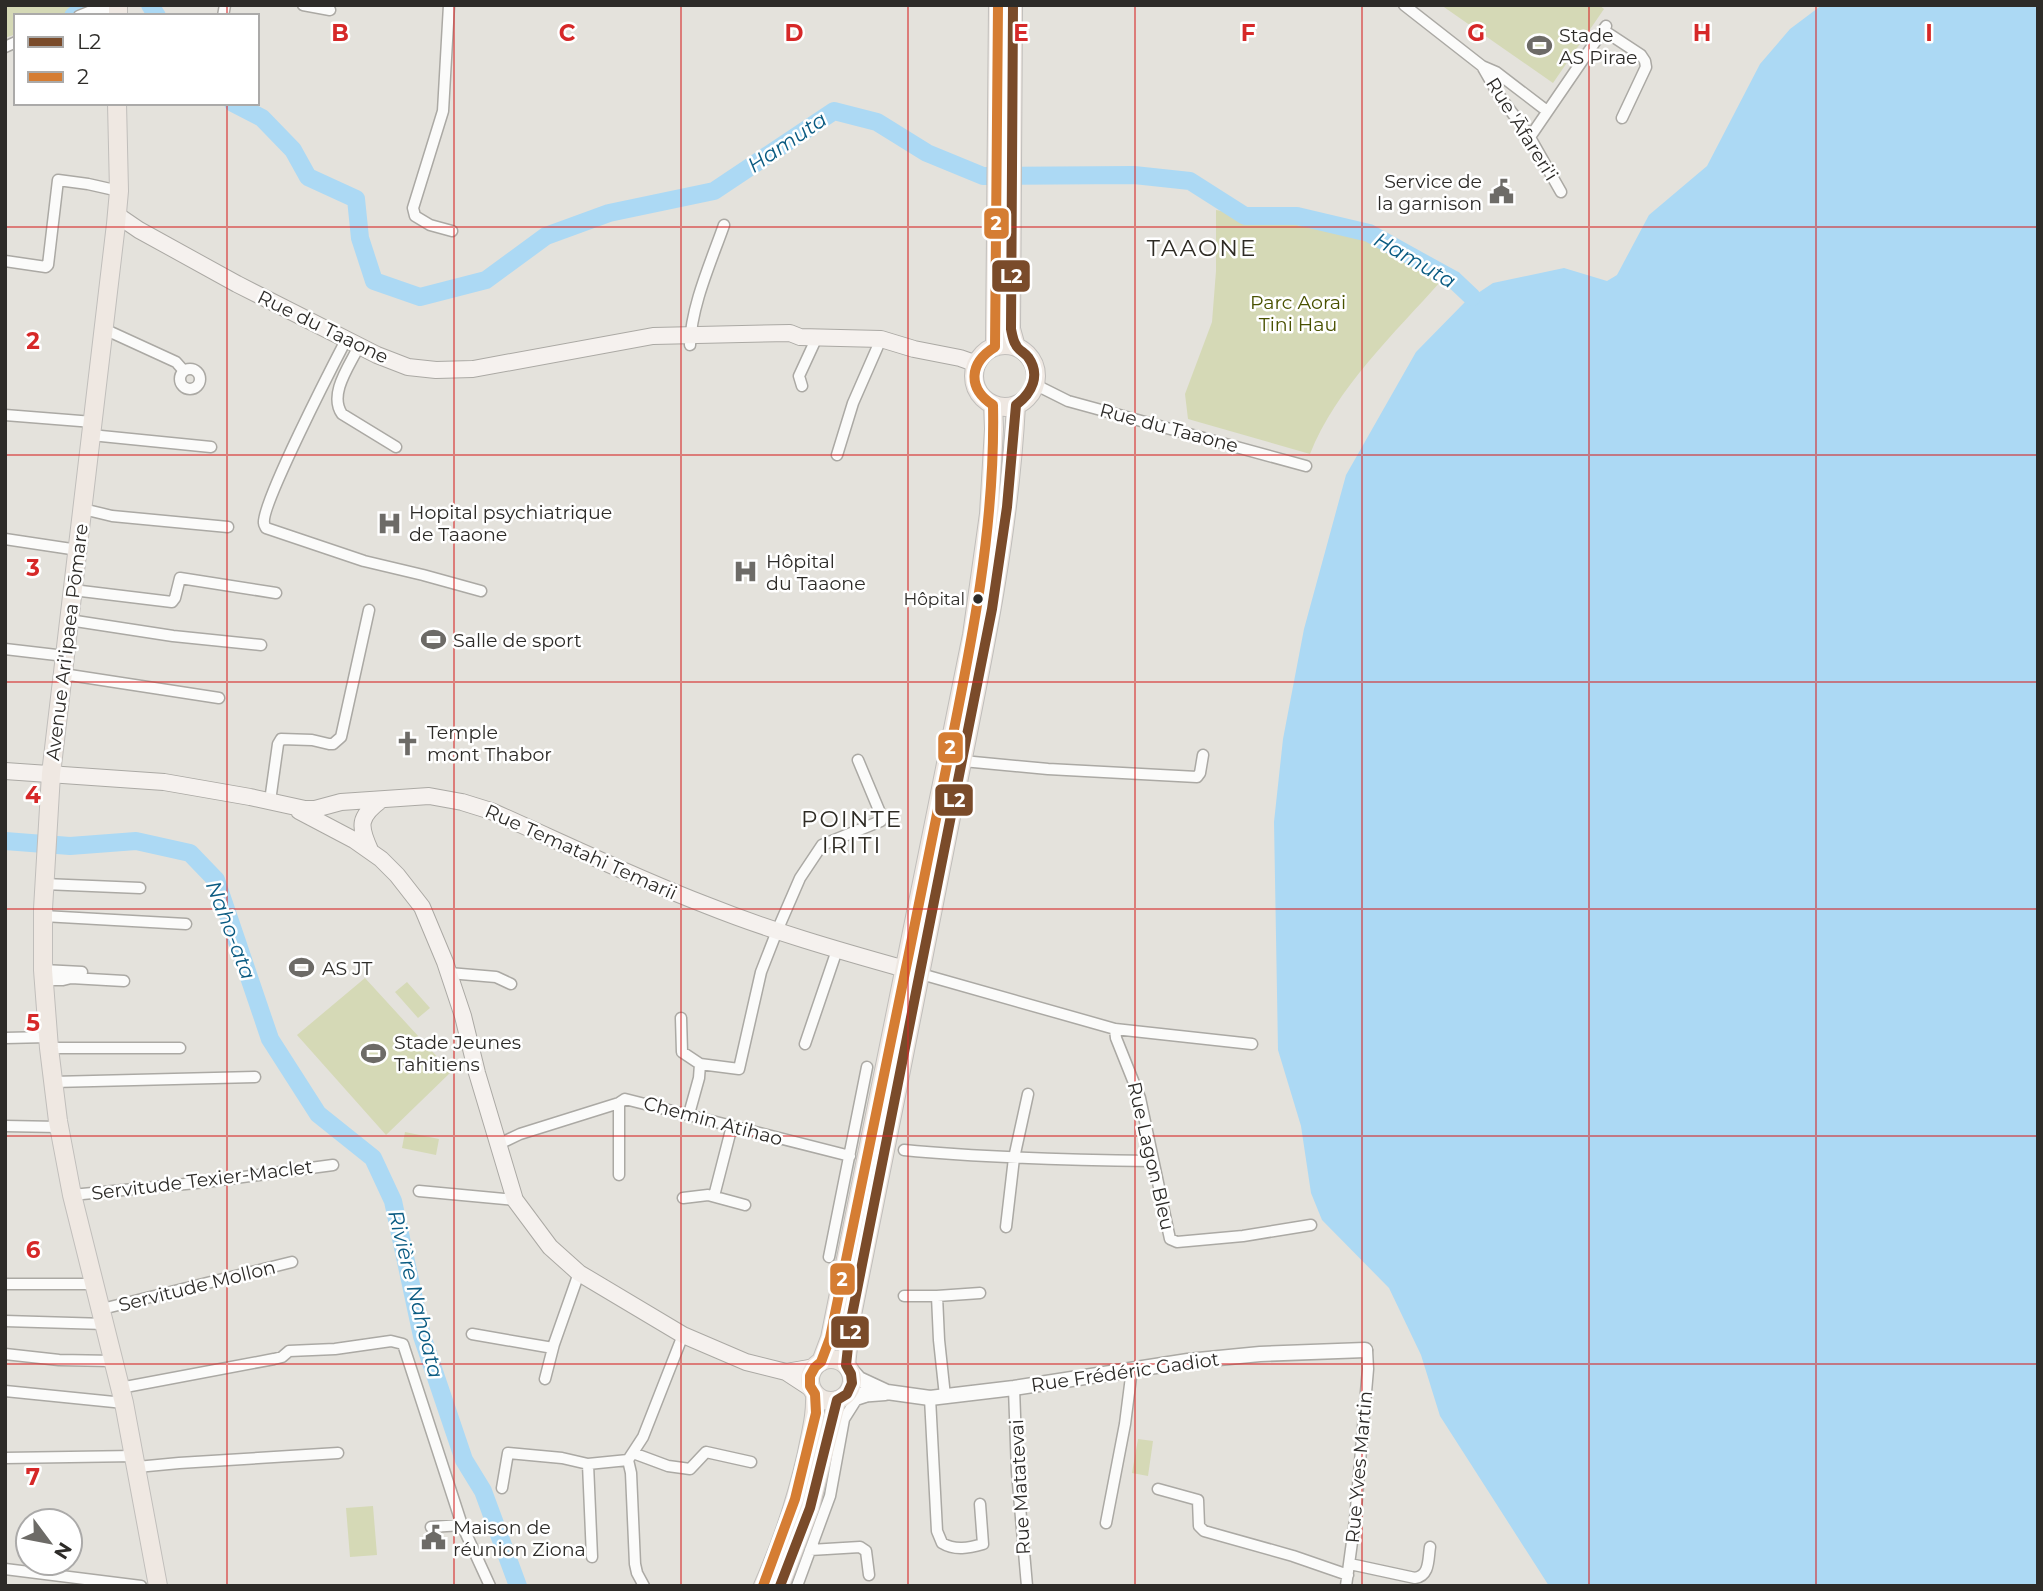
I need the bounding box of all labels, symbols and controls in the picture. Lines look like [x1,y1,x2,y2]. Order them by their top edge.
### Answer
legend [14,14,259,105]
text: B [331,19,349,47]
text: C [559,19,576,47]
text: D [785,19,804,47]
text: E [1013,19,1029,47]
text: F [1241,19,1256,47]
text: G [1467,19,1485,47]
text: H [1693,19,1711,47]
text: I [1925,19,1933,47]
place label: Stade AS Pirae [1559,24,1638,69]
text: L2 [77,29,101,54]
sports icon: Stade AS Pirae [1525,32,1553,60]
text: 2 [77,64,89,89]
street label: Rue 'Āfareri'i [1481,73,1563,185]
water label: Hamuta [743,106,831,178]
place label: Service de la garnison [1377,170,1482,215]
public building icon: Service de la garnison [1488,178,1516,206]
line badge: 2 [983,207,1010,240]
text: 2 [990,212,1002,235]
water label: Hamuta [1370,227,1460,293]
district label: TAAONE [1147,234,1257,262]
line badge: L2 [991,259,1031,293]
text: L2 [1000,265,1022,288]
street label: Rue du Taaone [254,285,392,369]
park label: Parc Aorai Tini Hau [1250,291,1346,336]
text: 2 [26,327,40,355]
street label: Rue du Taaone [1097,398,1241,458]
place label: Hopital psychiatrique de Taaone [409,501,612,546]
hospital icon: Hopital psychiatrique de Taaone [375,509,403,537]
street label: Avenue Ari'ipaea Pōmare [41,522,93,762]
place label: Hôpital du Taaone [766,550,866,595]
text: 3 [25,554,40,582]
hospital icon: Hôpital du Taaone [732,558,760,586]
place label: Hôpital [903,589,965,609]
marker: Hôpital [971,592,985,606]
sports icon: Salle de sport [419,626,447,654]
place label: Salle de sport [453,629,582,652]
place label: Temple mont Thabor [427,721,552,766]
church icon: Temple mont Thabor [393,729,421,757]
line badge: 2 [937,731,964,764]
text: 2 [944,736,956,759]
text: 4 [25,781,41,809]
line badge: L2 [934,783,974,817]
text: L2 [943,789,965,812]
street label: Rue Tematahi Temarii [482,799,680,905]
district label: POINTE IRITI [801,805,903,859]
water label: Naho-ata [201,877,261,983]
sports icon: AS JT [288,954,316,982]
place label: AS JT [322,957,373,980]
text: 5 [26,1009,40,1037]
place label: Stade Jeunes Tahitiens [394,1031,521,1076]
sports icon: Stade Jeunes Tahitiens [360,1039,388,1067]
street label: Rue Lagon Bleu [1123,1079,1179,1233]
street label: Chemin Atihao [641,1091,785,1151]
street label: Servitude Texier-Maclet [90,1155,314,1205]
water label: Rivière Nahoata [383,1207,449,1381]
text: 6 [26,1236,41,1264]
street label: Servitude Mollon [116,1255,278,1317]
line badge: 2 [829,1262,856,1296]
text: 2 [836,1268,848,1291]
line badge: L2 [830,1315,870,1349]
text: L2 [839,1321,861,1344]
street label: Rue Frédéric Gadiot [1029,1347,1221,1397]
street label: Rue Yves Martin [1341,1390,1377,1544]
street label: Rue Matatevai [1005,1419,1035,1555]
text: 7 [26,1463,40,1491]
north arrow [14,1507,84,1577]
place label: Maison de réunion Ziona [453,1516,586,1561]
public building icon: Maison de réunion Ziona [419,1524,447,1552]
text: N [49,1538,77,1563]

